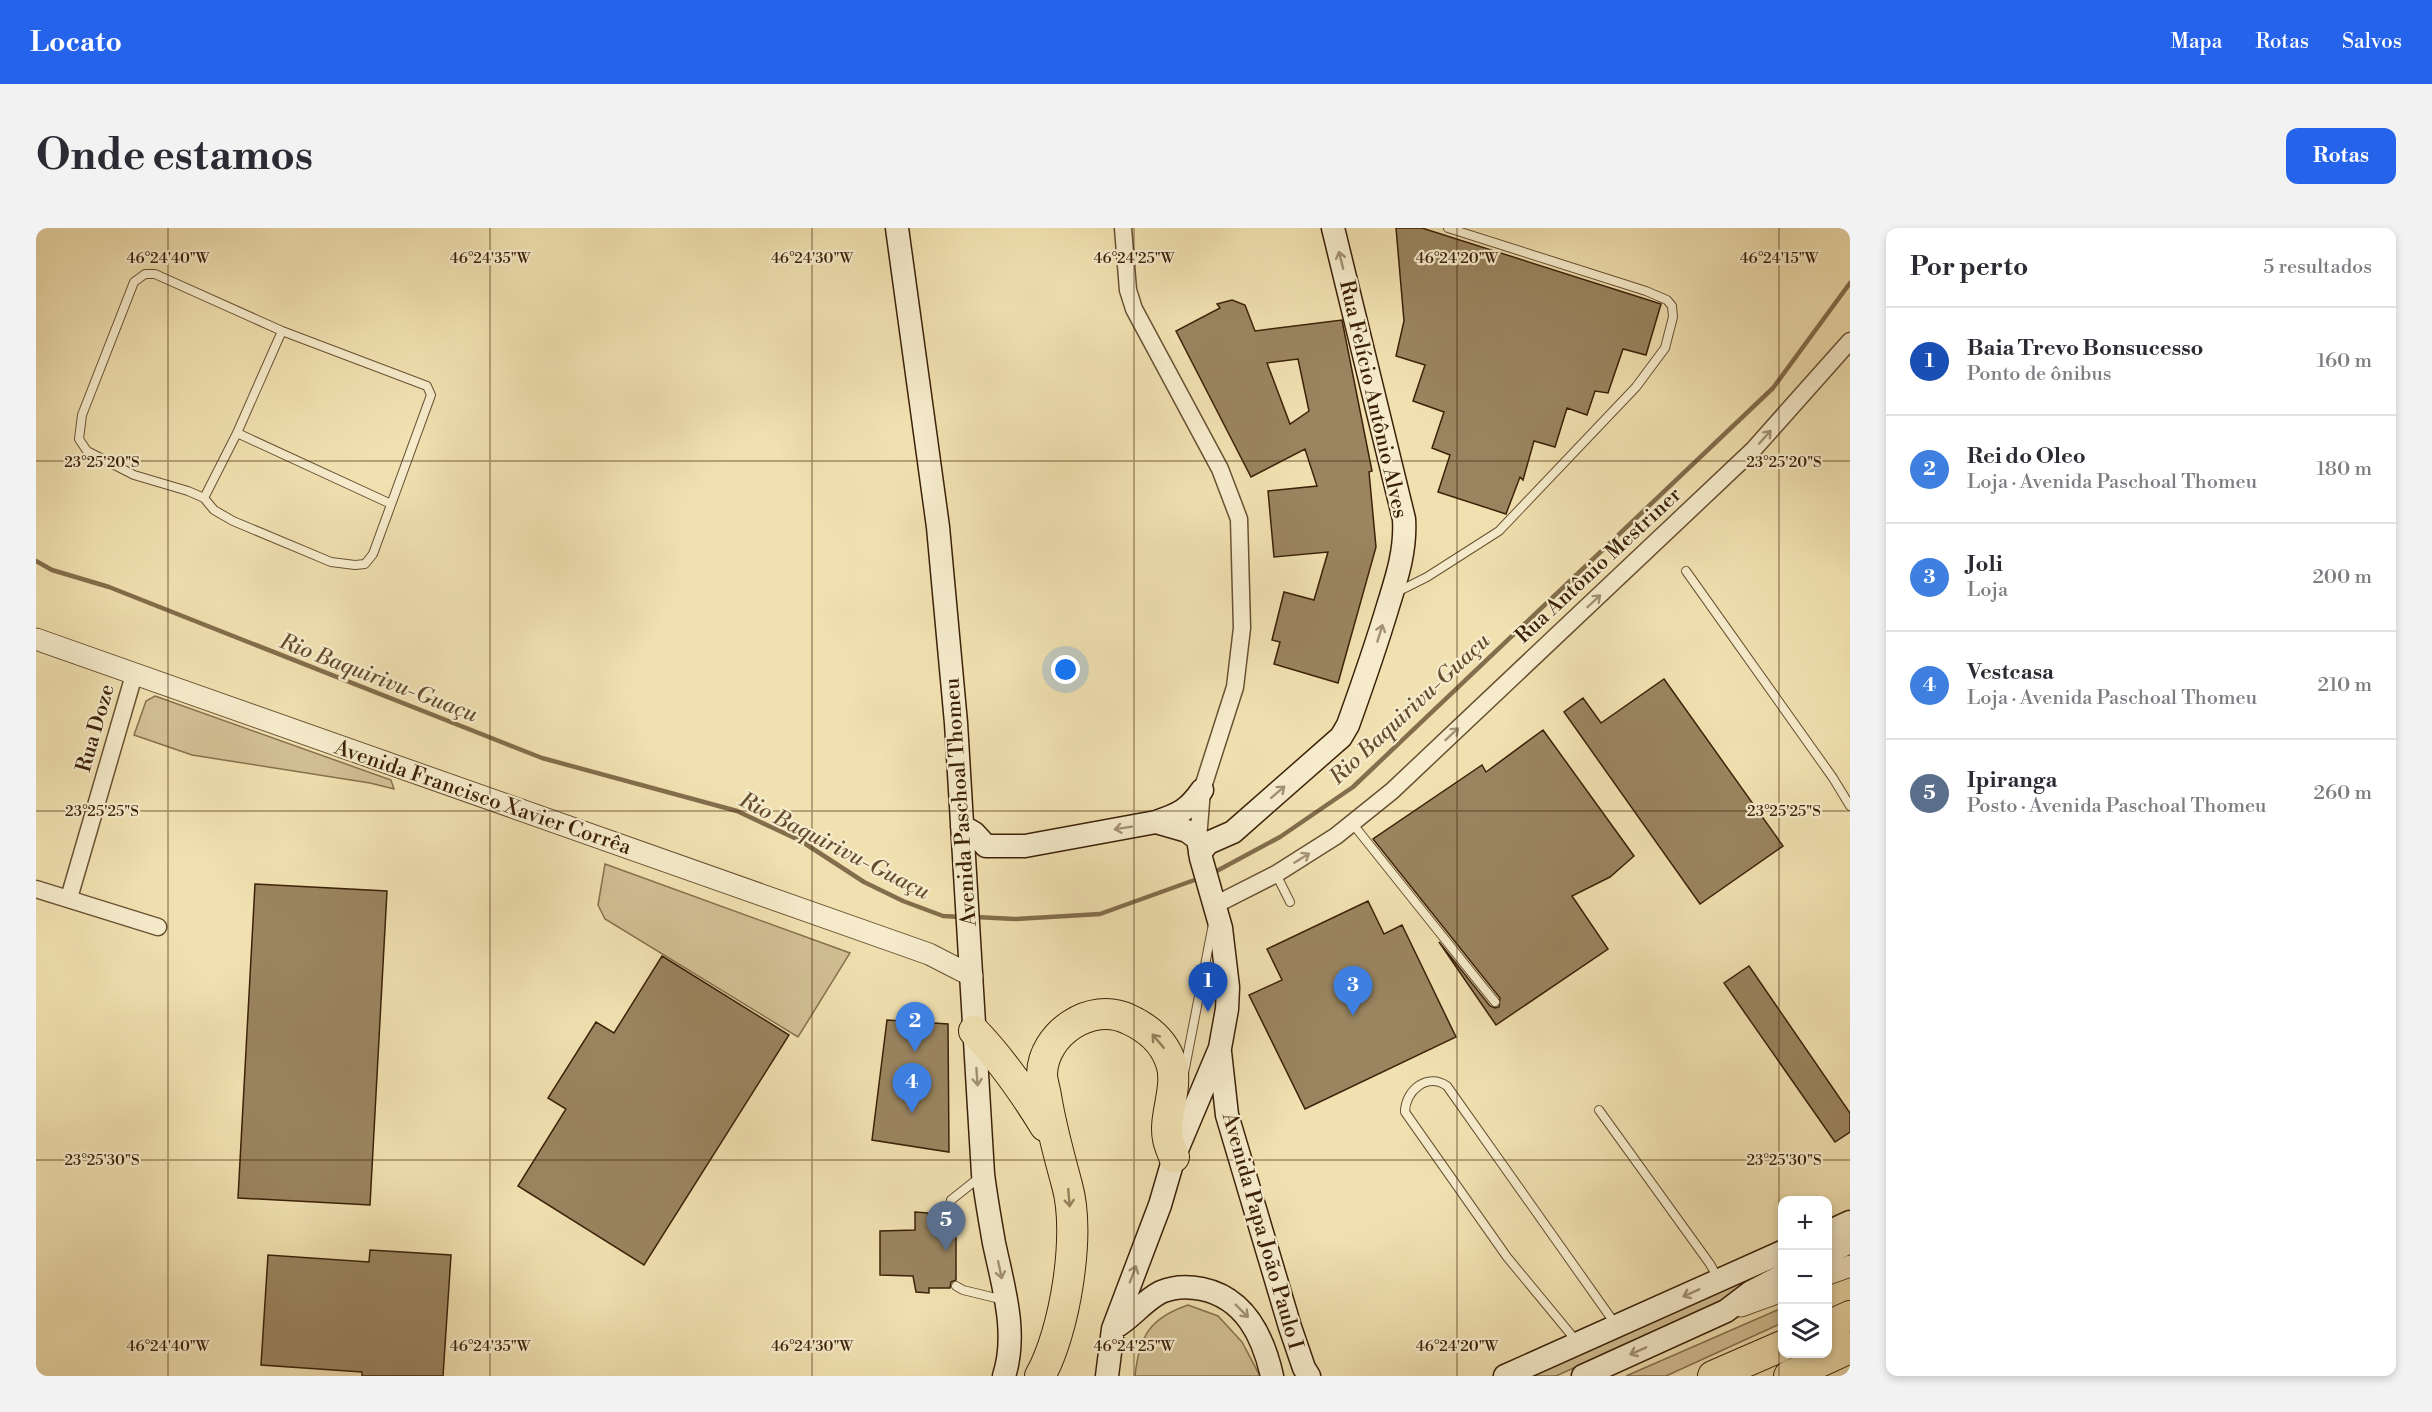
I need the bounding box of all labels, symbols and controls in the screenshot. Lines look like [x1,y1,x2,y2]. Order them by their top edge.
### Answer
text: Locato [30,25,122,60]
text: Mapa [2170,29,2222,55]
text: Rotas [2255,29,2309,55]
text: Salvos [2342,29,2402,55]
button: Rotas [2286,128,2396,184]
text: Onde estamos [36,130,313,183]
text: 46°24'40"W [127,249,210,268]
text: 46°24'35"W [450,249,531,268]
text: 46°24'30"W [771,249,853,268]
text: 46°24'25"W [1094,249,1175,268]
text: 46°24'20"W [1416,249,1499,268]
text: 46°24'15"W [1740,249,1819,268]
one-way arrow [1335,250,1347,269]
text: Por perto [1910,251,2028,283]
text: 5 resultados [2263,255,2372,280]
street label: Rua Felício Antônio Alves [1333,278,1413,521]
text: Baia Trevo Bonsucesso [1967,335,2204,362]
text: 1 [1925,349,1934,374]
text: 160 m [2317,349,2372,374]
text: Ponto de ônibus [1967,362,2112,387]
one-way arrow [1758,430,1772,445]
text: Rei do Oleo [1967,443,2086,470]
text: 23°25'20"S [64,453,140,472]
text: 23°25'20"S [1746,453,1822,472]
text: 2 [1923,457,1936,482]
text: 180 m [2317,457,2372,482]
text: Loja · Avenida Paschoal Thomeu [1967,470,2257,495]
street label: Rua Antônio Mestriner [1510,482,1687,649]
text: Joli [1967,551,2003,578]
text: 3 [1923,565,1936,590]
text: 200 m [2312,565,2372,590]
text: Loja [1967,578,2008,603]
one-way arrow [1586,593,1601,608]
one-way arrow [1375,624,1386,643]
water label: Rio Baquirivu-Guaçu [1323,627,1496,791]
water label: Rio Baquirivu-Guaçu [275,628,482,729]
your location [1051,655,1080,684]
text: Vestcasa [1967,659,2054,686]
text: 4 [1923,673,1936,698]
text: 210 m [2317,673,2372,698]
street label: Avenida Paschoal Thomeu [939,677,983,928]
street label: Rua Doze [71,681,121,775]
text: Loja · Avenida Paschoal Thomeu [1967,686,2257,711]
one-way arrow [1444,728,1459,742]
street label: Avenida Francisco Xavier Corrêa [330,735,635,861]
text: Ipiranga [1967,767,2057,794]
text: 5 [1923,781,1936,806]
text: 260 m [2314,781,2372,806]
one-way arrow [1270,785,1285,799]
water label: Rio Baquirivu-Guaçu [734,786,934,906]
text: Posto · Avenida Paschoal Thomeu [1967,794,2266,819]
text: 23°25'25"S [65,802,139,821]
text: 23°25'25"S [1747,802,1821,821]
one-way arrow [1114,822,1134,833]
one-way arrow [1293,851,1310,864]
pin: 1 [1188,962,1228,1012]
pin: 3 [1334,966,1372,1016]
pin: 2 [896,1002,934,1052]
one-way arrow [1151,1034,1165,1049]
pin: 4 [892,1064,932,1113]
one-way arrow [972,1066,983,1086]
street label: Avenida Papa João Paulo I [1215,1109,1308,1353]
text: 23°25'30"S [64,1151,140,1170]
text: 23°25'30"S [1746,1151,1822,1170]
one-way arrow [1064,1188,1075,1208]
map controls [1778,1196,1832,1358]
button: + [1778,1196,1832,1250]
pin: 5 [926,1202,966,1251]
button: − [1778,1250,1832,1304]
one-way arrow [995,1260,1006,1279]
one-way arrow [1128,1265,1139,1284]
one-way arrow [1682,1288,1700,1299]
one-way arrow [1234,1303,1249,1318]
button: layers [1778,1304,1832,1358]
text: 46°24'40"W [127,1337,210,1356]
text: 46°24'35"W [450,1337,531,1356]
text: 46°24'30"W [771,1337,853,1356]
text: 46°24'25"W [1094,1337,1175,1356]
text: 46°24'20"W [1416,1337,1499,1356]
one-way arrow [1629,1346,1648,1357]

